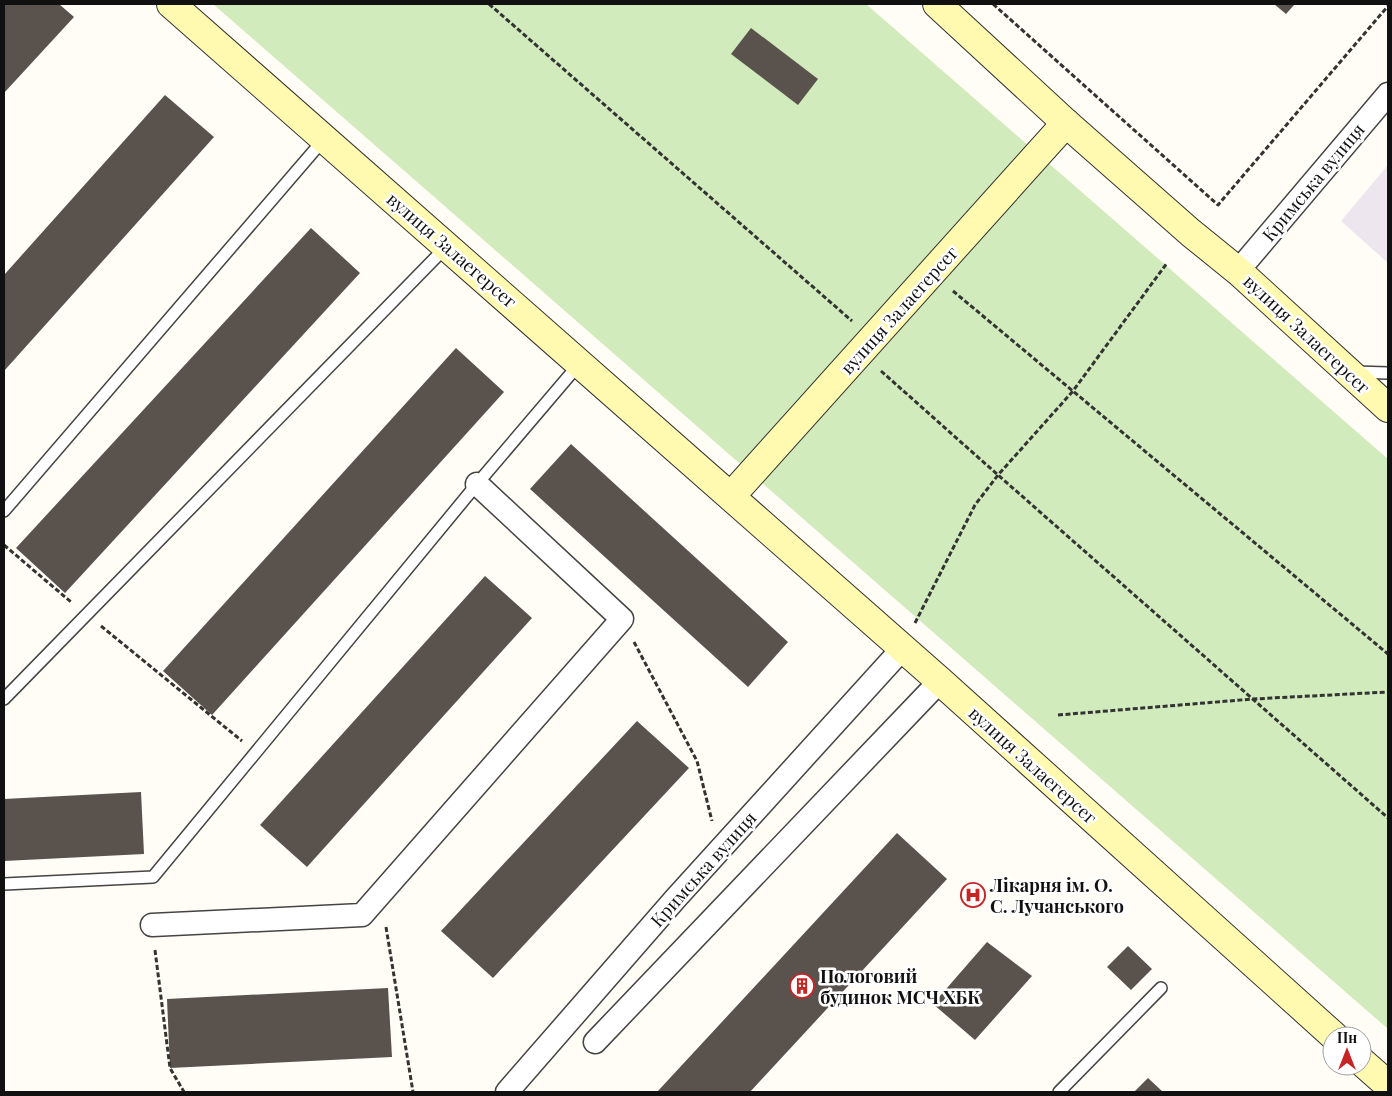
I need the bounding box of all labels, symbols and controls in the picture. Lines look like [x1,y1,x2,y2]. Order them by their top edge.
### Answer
street label: Кримська вулиця [1256,118,1370,246]
street label: вулиця Залаегерсег [382,187,522,313]
street label: вулиця Залаегерсег [835,241,963,379]
street label: вулиця Залаегерсег [1239,269,1375,399]
street label: вулиця Залаегерсег [964,701,1102,829]
street label: Кримська вулиця [645,806,761,932]
place label: Лікарня ім. О. С. Лучанського [989,873,1124,918]
hospital icon: Лікарня ім. О. С. Лучанського [960,882,986,908]
place label: Пологовий будинок МСЧ ХБК [820,964,980,1009]
building icon: Пологовий будинок МСЧ ХБК [789,973,815,999]
north arrow [1322,1026,1372,1076]
text: Пн [1337,1028,1357,1047]

